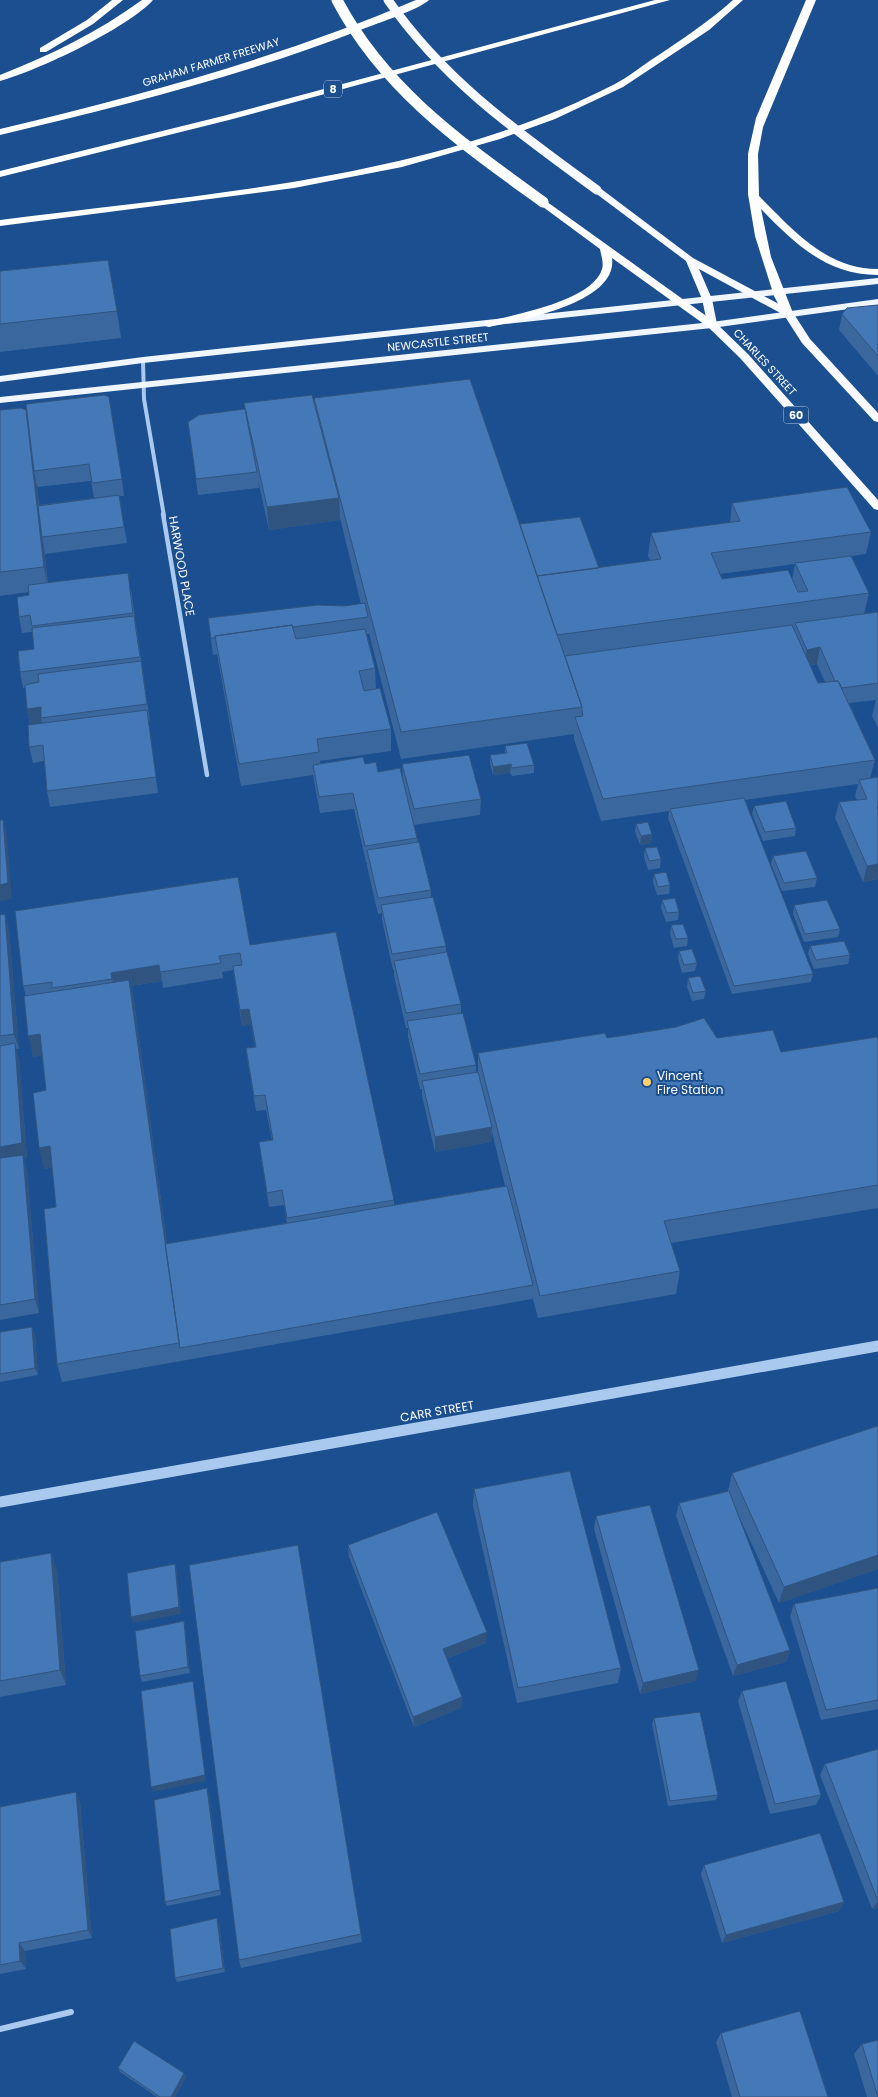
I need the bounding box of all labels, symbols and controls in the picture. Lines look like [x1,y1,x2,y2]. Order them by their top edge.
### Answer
street label: GRAHAM FARMER FREEWAY [140,33,282,90]
road number: 8 [324,80,342,98]
street label: CHARLES STREET [730,325,800,399]
street label: NEWCASTLE STREET [386,329,490,355]
road number: 60 [784,406,808,424]
street label: HARWOOD PLACE [165,514,199,618]
place label: Vincent Fire Station [657,1067,723,1098]
marker: Vincent Fire Station [641,1076,653,1088]
street label: CARR STREET [399,1396,476,1426]

